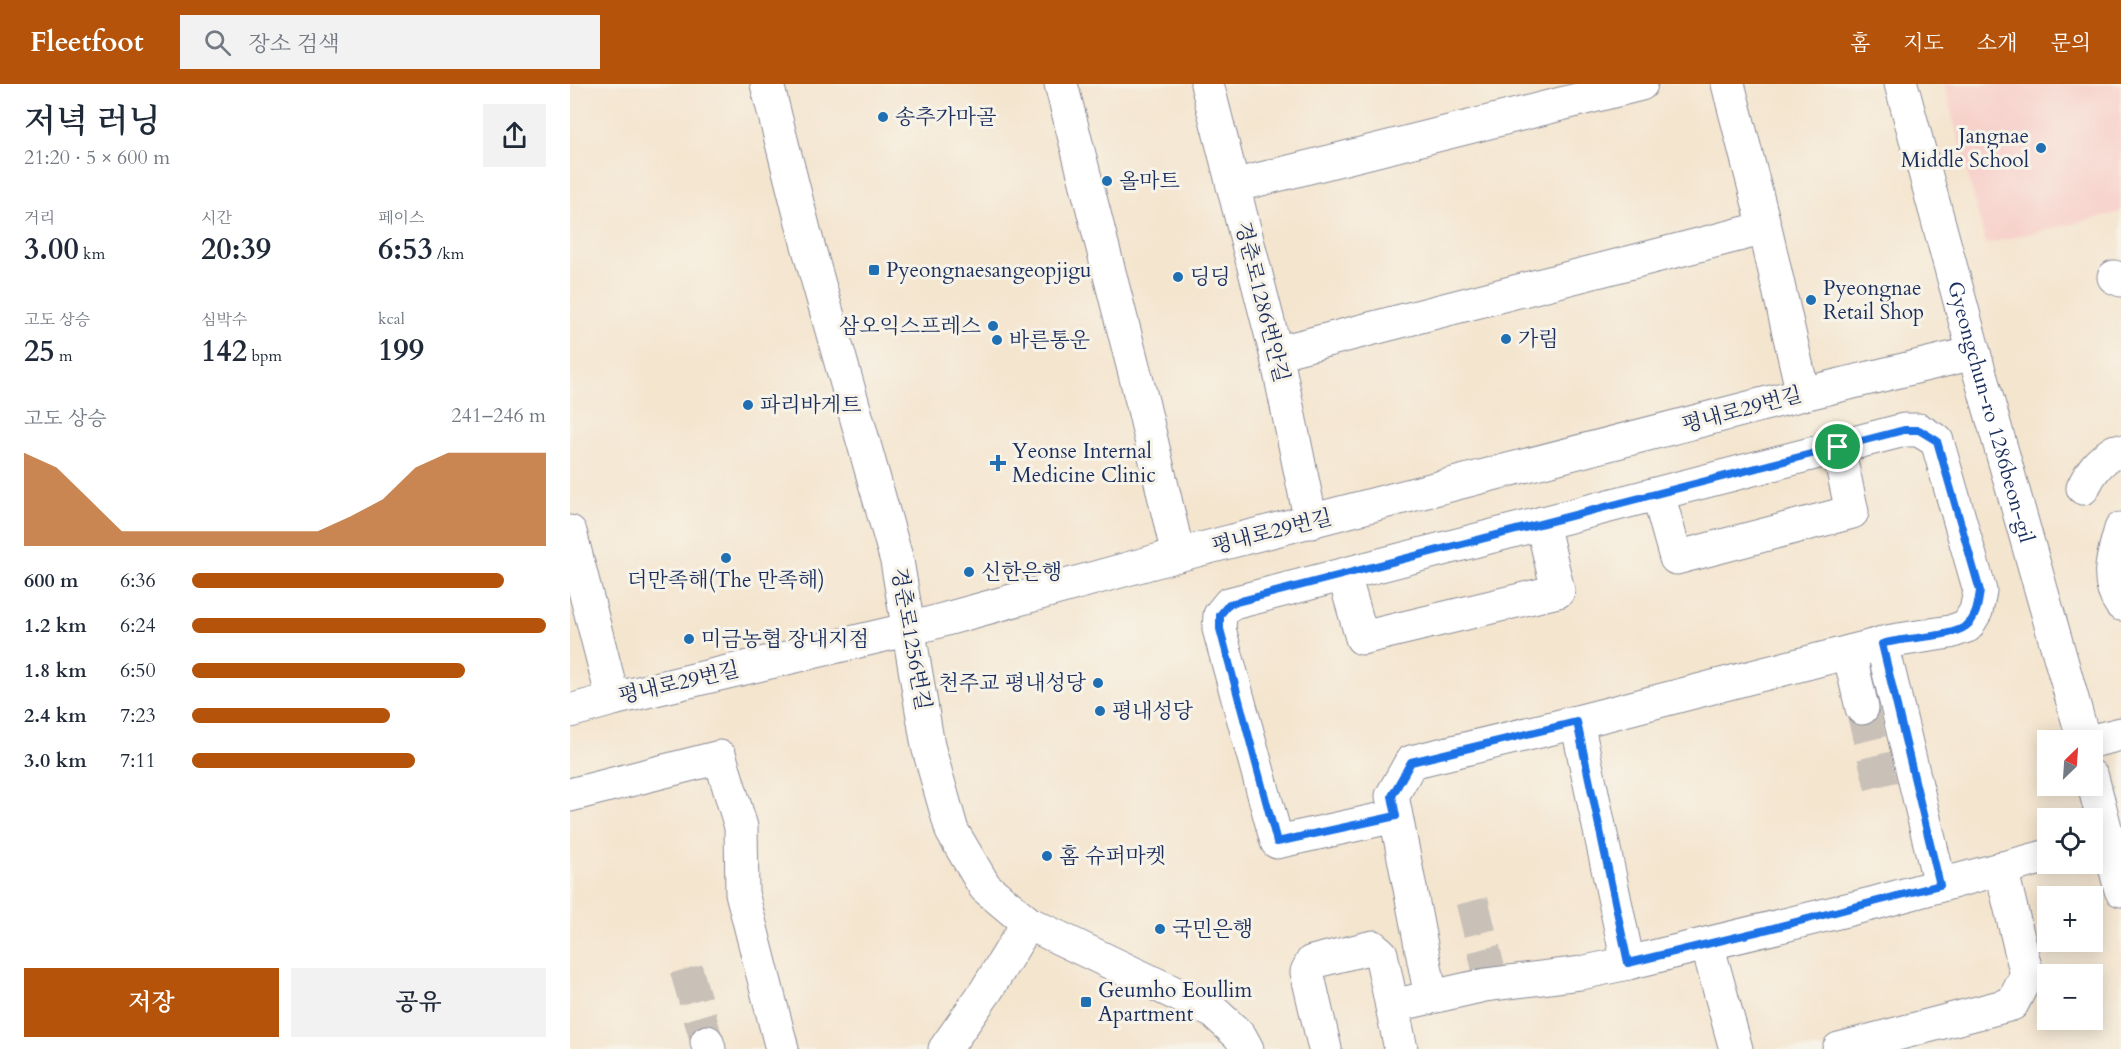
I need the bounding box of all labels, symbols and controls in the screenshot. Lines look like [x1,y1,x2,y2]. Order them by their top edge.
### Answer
search box [180,15,600,69]
text: Fleetfoot [30,23,144,61]
icon: search [201,26,234,59]
text: 장소 검색 [249,29,340,59]
text: 홈 [1850,29,1870,58]
text: 지도 [1903,29,1944,58]
text: 소개 [1977,29,2017,58]
text: 문의 [2050,29,2091,58]
text: 저녁 러닝 [24,99,160,144]
place label: 송추가마골 [895,103,996,132]
button: share [483,104,546,167]
marker: 송추가마골 [876,110,890,124]
place label: Jangnae Middle School [1901,122,2029,175]
marker: Jangnae Middle School [2034,141,2048,155]
text: 21:20 · 5 × 600 m [24,144,170,171]
place label: 올마트 [1119,167,1180,196]
marker: 올마트 [1100,174,1114,188]
text: 거리 [24,207,55,229]
text: 시간 [201,207,232,229]
text: 페이스 [378,207,424,229]
street label: 경춘로1286번안길 [1228,219,1296,385]
text: 3.00 [24,229,79,270]
text: 20:39 [201,229,271,270]
text: 6:53 [378,229,433,270]
text: km [79,243,105,265]
text: /km [433,243,464,265]
place label: Pyeongnaesangeopjigu [886,256,1092,285]
marker: Pyeongnaesangeopjigu [867,263,881,277]
place label: 딩딩 [1190,263,1231,292]
marker: 딩딩 [1171,270,1185,284]
place label: Pyeongnae Retail Shop [1823,274,1924,327]
street label: Gyeongchun-ro 1286beon-gil [1941,278,2042,546]
marker: Pyeongnae Retail Shop [1804,293,1818,307]
text: kcal [378,308,405,330]
text: 고도 상승 [24,309,90,331]
text: 심박수 [201,309,247,331]
place label: 삼오익스프레스 [839,312,981,341]
marker: 삼오익스프레스 [986,319,1000,333]
place label: 가림 [1518,325,1559,354]
place label: 바른통운 [1009,326,1090,355]
text: 199 [378,330,424,371]
text: 25 [24,331,55,372]
text: 142 [201,331,247,372]
marker: 가림 [1499,332,1513,346]
marker: 바른통운 [990,333,1004,347]
text: m [55,345,73,367]
text: bpm [247,345,282,367]
street label: 평내로29번길 [1679,380,1805,440]
place label: 파리바게트 [760,391,861,420]
marker: 파리바게트 [741,398,755,412]
text: 241–246 m [451,402,546,429]
text: 고도 상승 [24,405,107,432]
pin [1812,421,1863,472]
icon: arrive [1821,430,1854,463]
place label: Yeonse Internal Medicine Clinic [1012,437,1156,490]
marker: Yeonse Internal Medicine Clinic [989,454,1007,472]
street label: 평내로29번길 [1209,503,1335,561]
marker: 더만족해(The 만족해) [719,551,733,565]
place label: 신한은행 [981,558,1062,587]
street label: 경춘로1256번길 [884,565,938,713]
marker: 신한은행 [962,565,976,579]
place label: 더만족해(The 만족해) [627,566,825,595]
text: 600 m [24,567,79,594]
text: 6:36 [120,567,156,594]
text: 1.2 km [24,612,87,639]
text: 6:24 [120,612,156,639]
place label: 미금농협 장내지점 [701,625,869,654]
marker: 미금농협 장내지점 [682,632,696,646]
street label: 평내로29번길 [616,655,742,711]
text: 1.8 km [24,657,87,684]
text: 6:50 [120,657,156,684]
place label: 천주교 평내성당 [938,669,1087,698]
marker: 천주교 평내성당 [1091,676,1105,690]
place label: 평내성당 [1112,697,1194,726]
text: 2.4 km [24,702,87,729]
text: 7:23 [120,702,156,729]
marker: 평내성당 [1093,704,1107,718]
north arrow [2037,730,2103,796]
map controls [2037,730,2103,1030]
text: 3.0 km [24,747,87,774]
text: 7:11 [120,747,156,774]
button: locate [2037,808,2103,874]
place label: 홈 슈퍼마켓 [1059,842,1166,871]
marker: 홈 슈퍼마켓 [1040,849,1054,863]
button: + [2037,886,2103,952]
place label: 국민은행 [1172,915,1253,944]
marker: 국민은행 [1153,922,1167,936]
button: − [2037,964,2103,1030]
button: 저장 [24,968,279,1037]
button: 공유 [291,968,546,1037]
place label: Geumho Eoullim Apartment [1098,976,1252,1029]
marker: Geumho Eoullim Apartment [1079,995,1093,1009]

